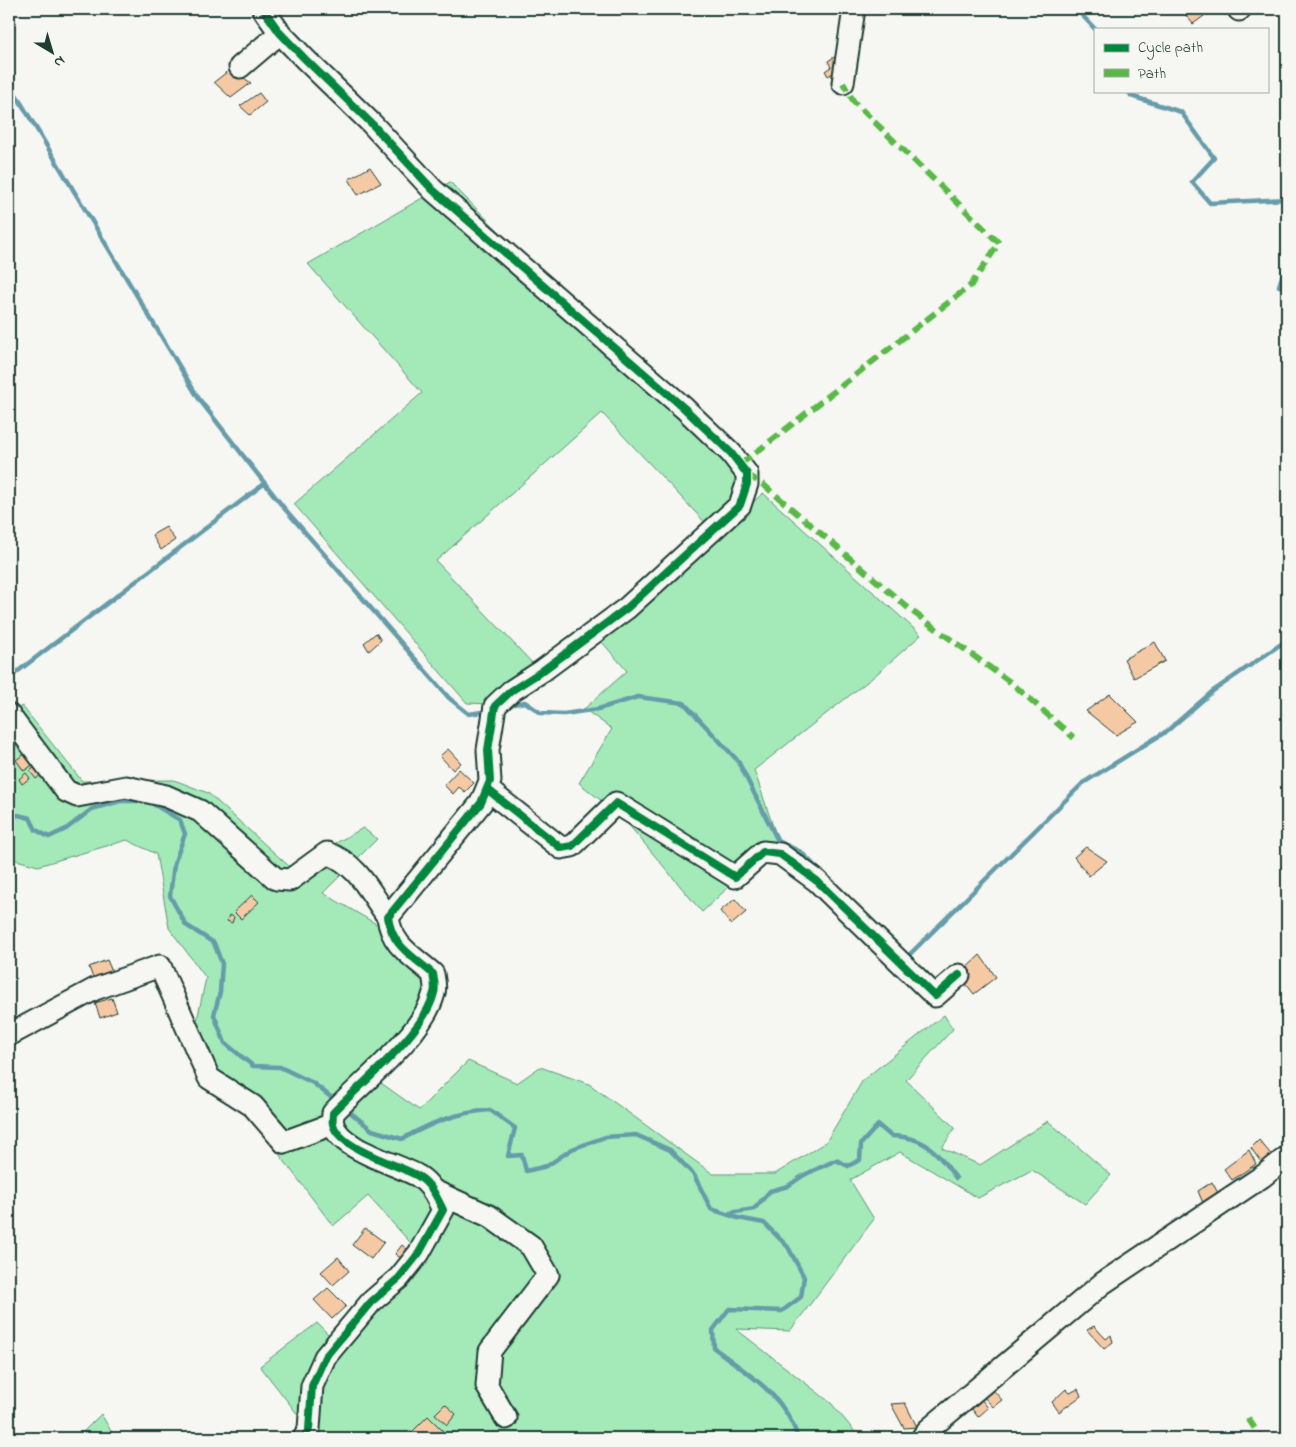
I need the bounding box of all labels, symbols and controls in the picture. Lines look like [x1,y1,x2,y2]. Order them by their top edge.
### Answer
north arrow [28,28,78,78]
legend [1094,28,1268,92]
text: Cycle path [1138,37,1203,60]
text: N [49,50,69,72]
text: Path [1138,63,1166,85]

